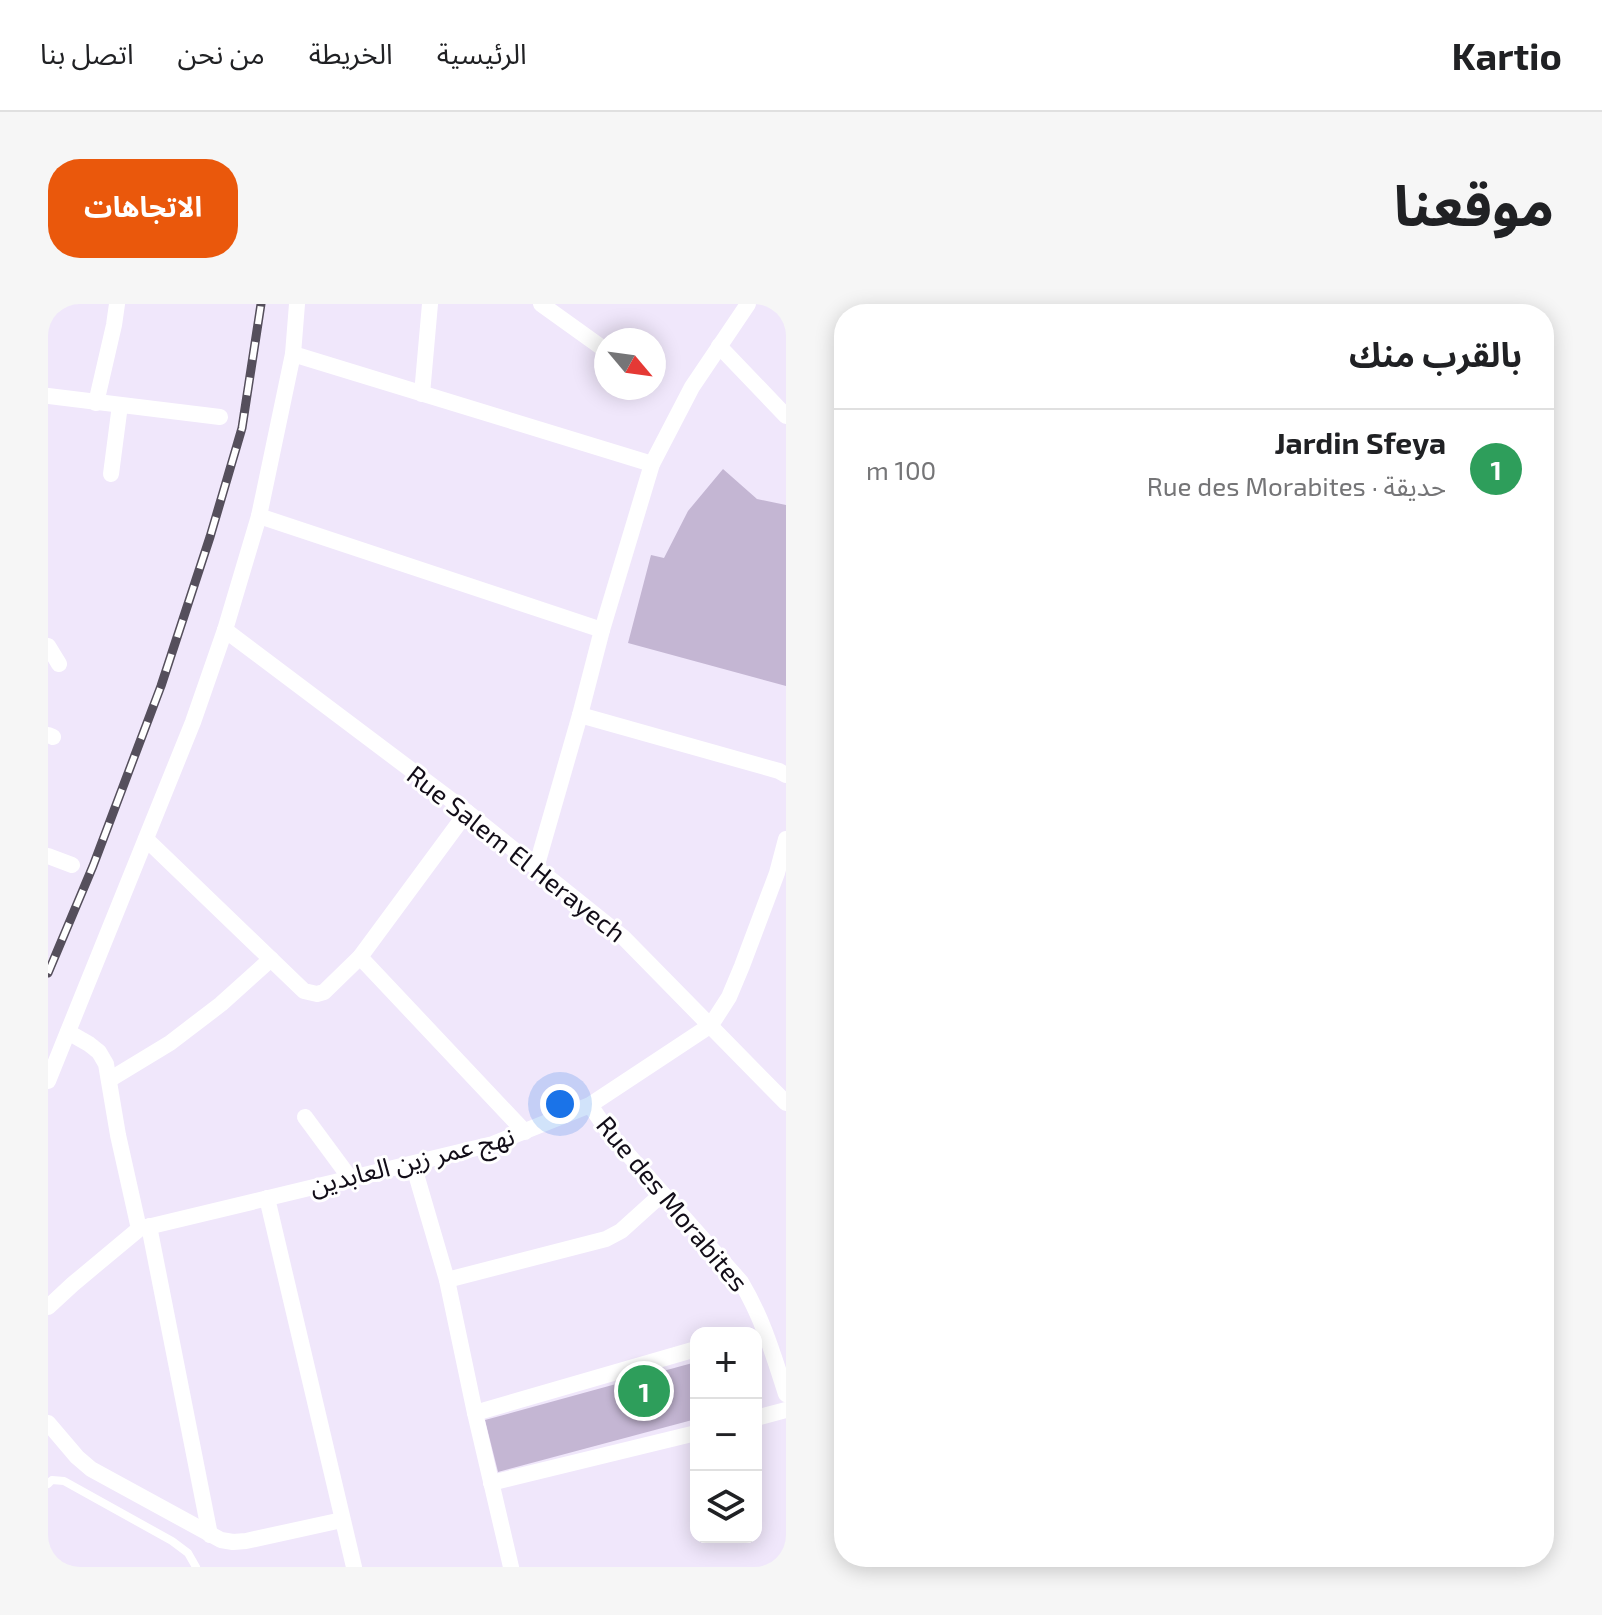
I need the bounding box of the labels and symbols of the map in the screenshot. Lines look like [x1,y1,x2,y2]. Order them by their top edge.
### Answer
north arrow [594,328,666,400]
street label: Rue Salem El Herayech [402,758,632,948]
your location [540,1084,580,1124]
street label: Rue des Morabites [591,1109,755,1297]
street label: نهج عمر زين العابدين [306,1119,519,1206]
pin: 1 [618,1361,670,1421]

